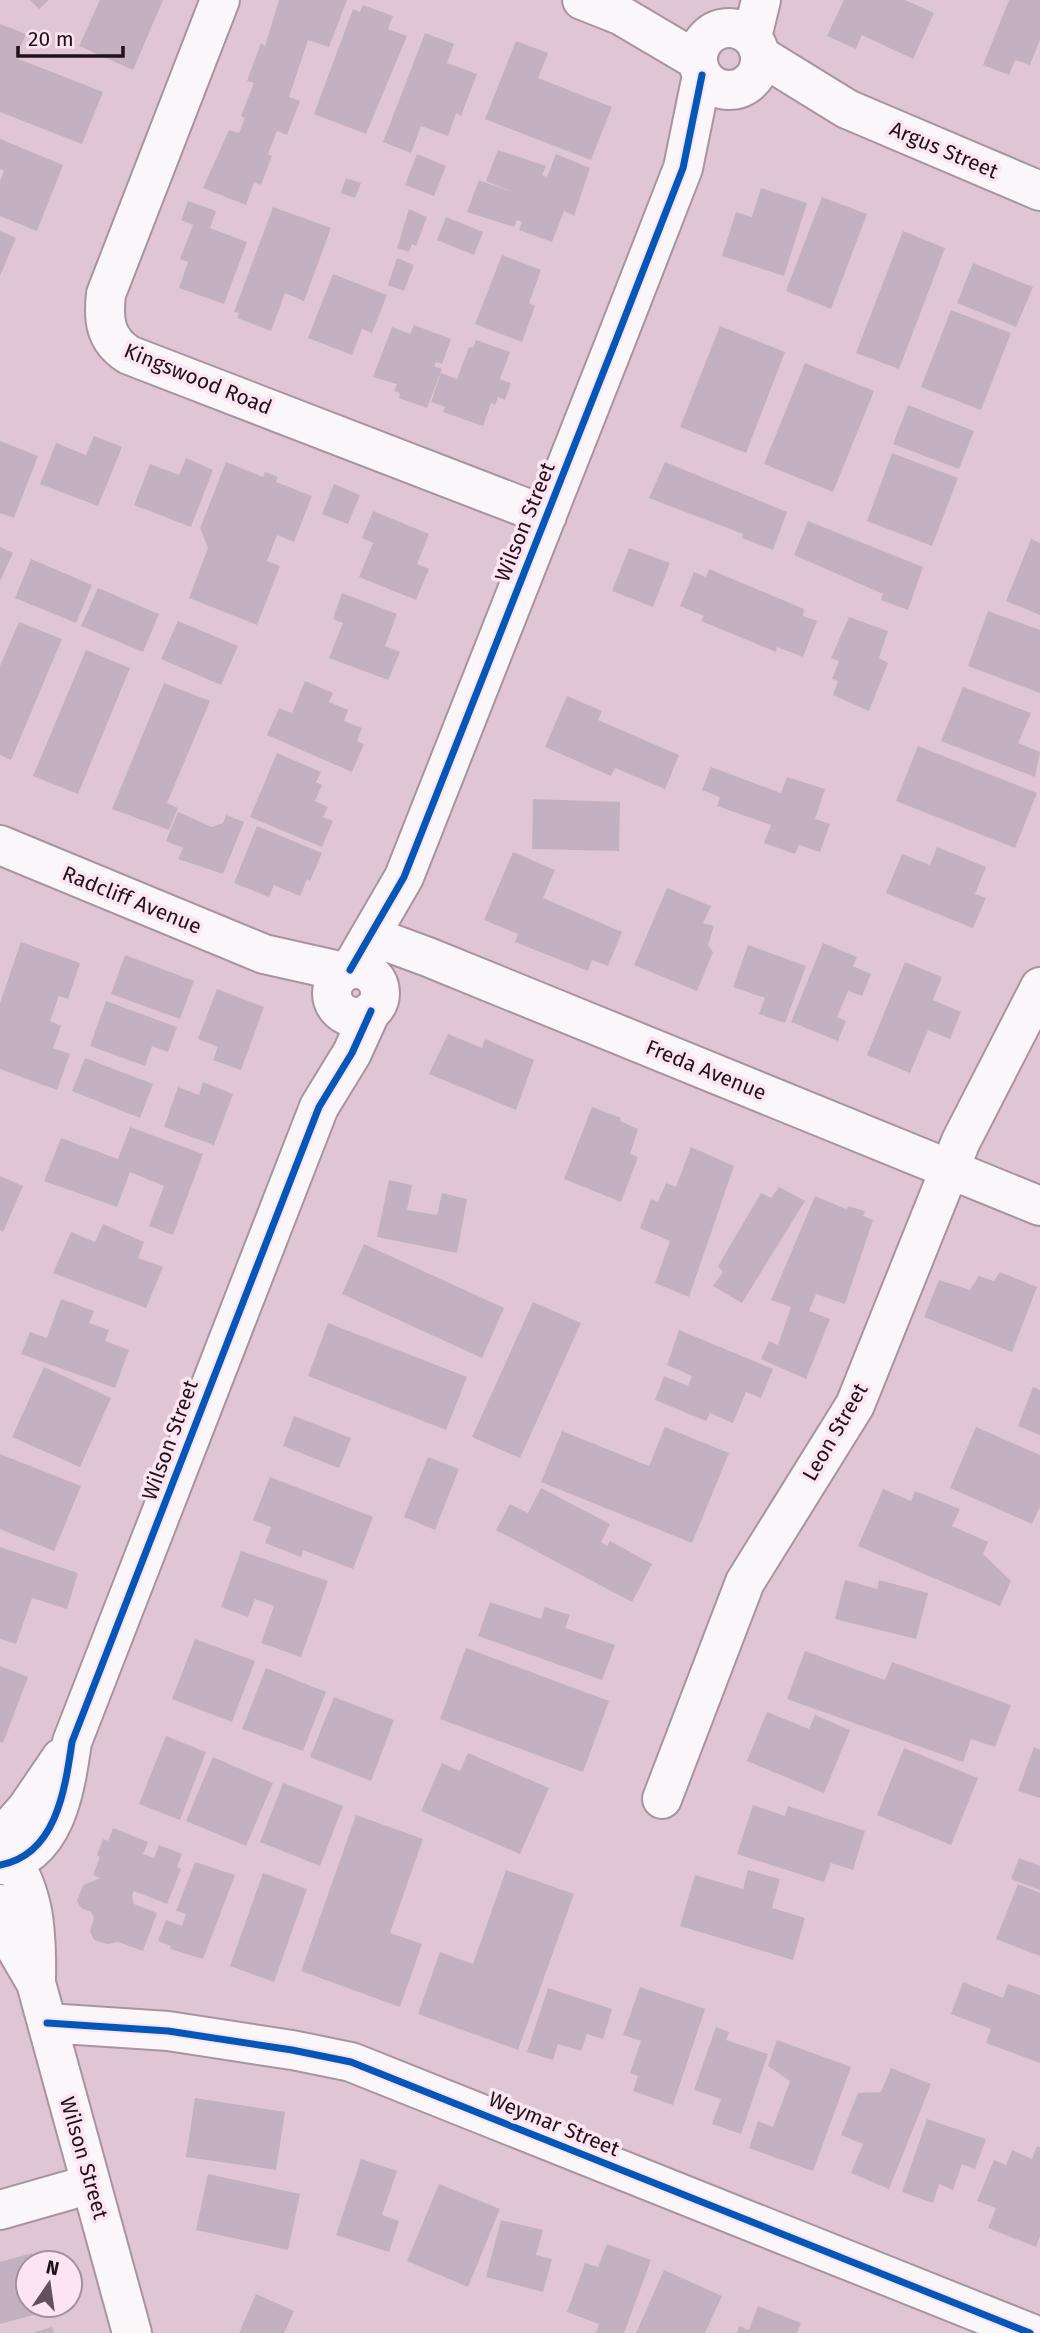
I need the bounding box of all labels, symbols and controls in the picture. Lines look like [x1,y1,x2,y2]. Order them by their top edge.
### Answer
scale bar [18,14,122,58]
text: 20 m [28,26,74,52]
street label: Argus Street [886,116,1002,185]
street label: Kingswood Road [120,338,276,420]
street label: Wilson Street [489,458,561,585]
street label: Radcliff Avenue [59,860,205,940]
street label: Freda Avenue [642,1034,770,1106]
street label: Wilson Street [136,1376,204,1504]
street label: Leon Street [797,1378,874,1485]
street label: Weymar Street [485,2086,624,2162]
street label: Wilson Street [54,2094,114,2223]
north arrow [14,2249,84,2319]
text: N [44,2255,61,2281]

